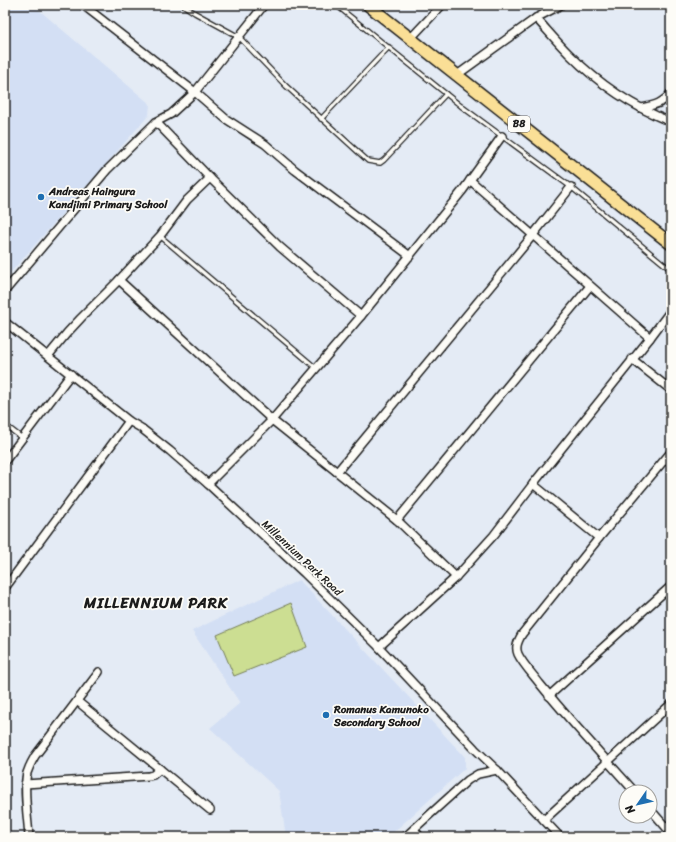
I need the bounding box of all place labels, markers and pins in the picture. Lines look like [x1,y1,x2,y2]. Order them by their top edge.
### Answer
place label: Andreas Haingura Kandjimi Primary School [48,182,168,214]
marker: Andreas Haingura Kandjimi Primary School [36,192,46,202]
place label: Romanus Kamunoko Secondary School [333,700,429,732]
marker: Romanus Kamunoko Secondary School [321,710,331,720]

